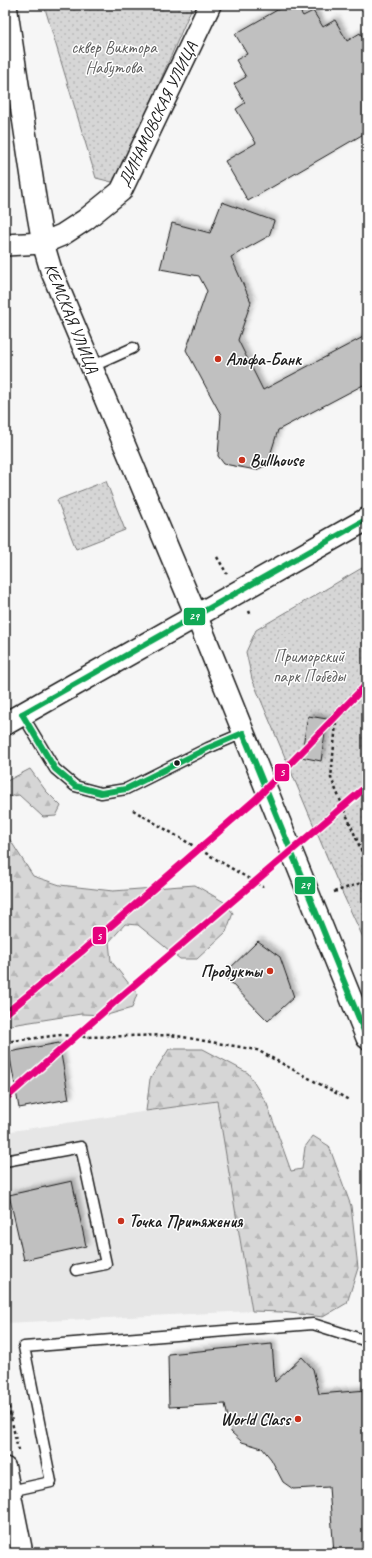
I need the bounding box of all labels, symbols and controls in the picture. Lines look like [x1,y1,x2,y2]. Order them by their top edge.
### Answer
park label: сквер Виктора Набутова [71,37,158,78]
street label: ДИНАМОВСКАЯ УЛИЦА [113,38,202,190]
street label: КЕМСКАЯ УЛИЦА [40,260,103,377]
place label: Альфа-Банк [226,349,302,370]
marker: Альфа-Банк [213,354,223,364]
place label: Bullhouse [250,450,306,471]
marker: Bullhouse [237,455,247,465]
line badge: 29 [183,607,206,626]
text: 29 [189,609,200,623]
park label: Приморский парк Победы [273,646,347,687]
unlabelled marker [172,758,182,768]
line badge: 5 [274,763,290,782]
text: 5 [280,765,286,779]
line badge: 29 [294,876,316,895]
text: 29 [300,878,311,892]
line badge: 5 [92,926,107,945]
text: 5 [97,929,103,943]
place label: Продукты [201,961,264,982]
marker: Продукты [265,966,275,976]
place label: Точка Притяжения [129,1211,243,1232]
marker: Точка Притяжения [116,1216,126,1226]
place label: World Class [221,1409,292,1430]
marker: World Class [293,1414,303,1424]

